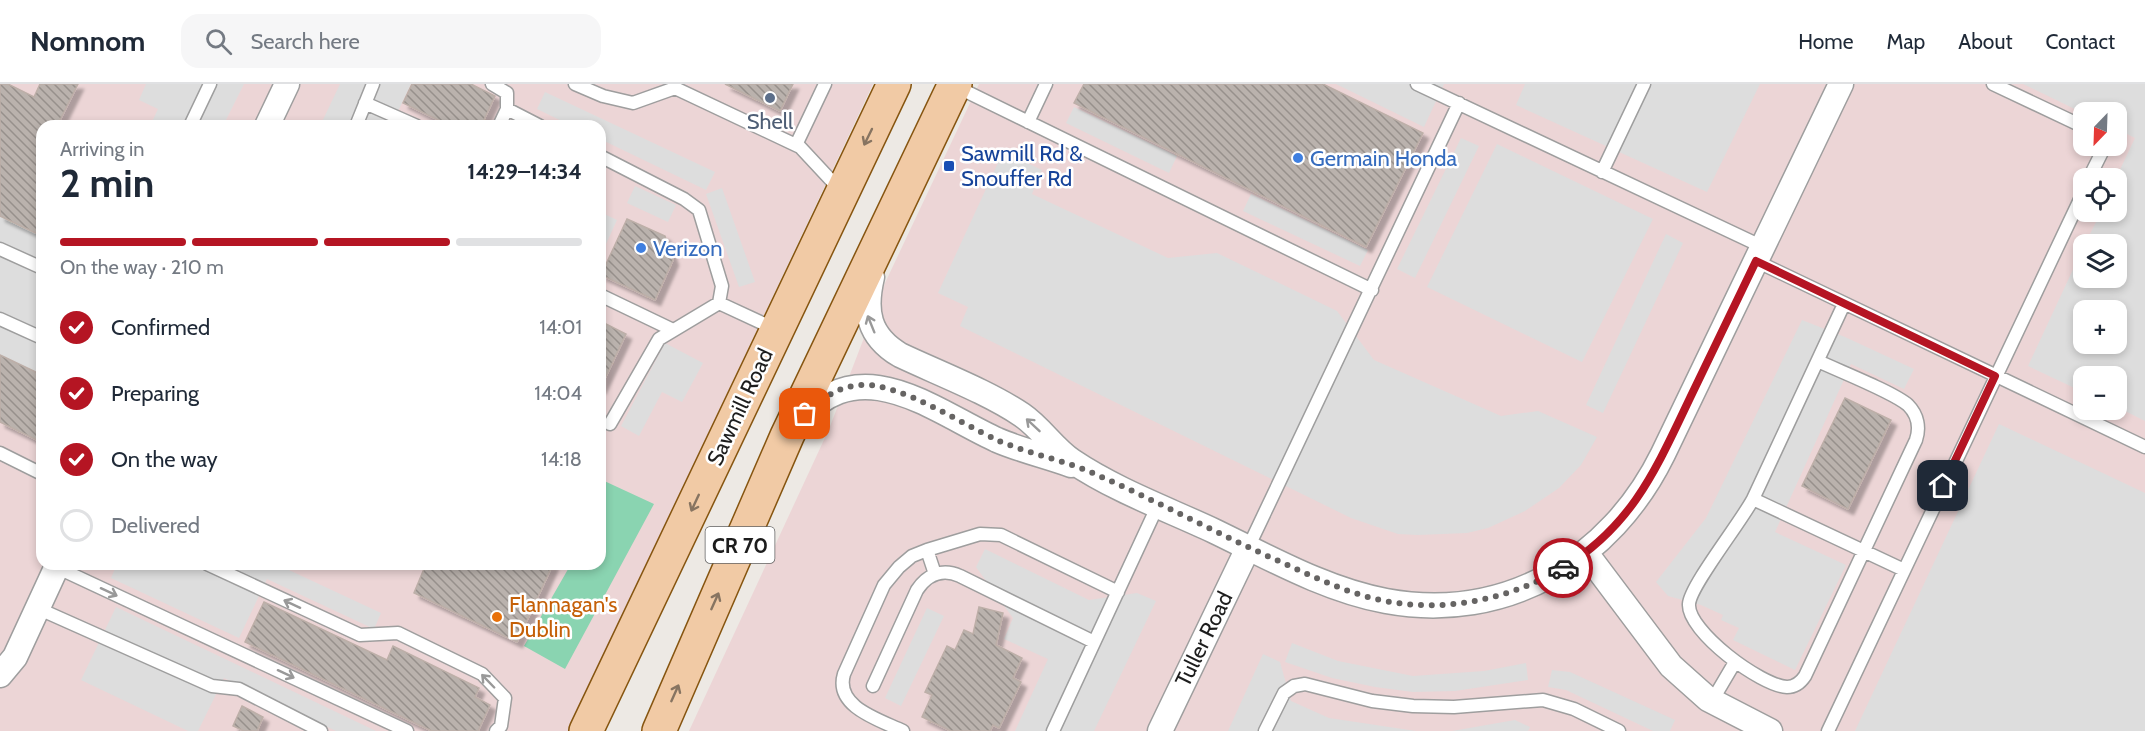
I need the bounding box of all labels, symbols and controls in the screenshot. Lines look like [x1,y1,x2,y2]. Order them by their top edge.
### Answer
search box [181,14,601,68]
text: Nomnom [30,24,145,58]
icon: search [202,25,235,58]
text: Search here [250,28,360,55]
text: Home [1798,29,1854,54]
text: Map [1887,29,1925,54]
text: About [1958,29,2012,54]
text: Contact [2045,29,2115,54]
marker: Shell [763,91,777,105]
north arrow [2073,102,2127,156]
map controls [2073,102,2127,420]
place label: Shell [747,108,794,135]
one-way arrow [862,127,874,145]
text: Arriving in [60,137,144,161]
place label: Sawmill Rd & Snouffer Rd [961,140,1083,192]
place label: Germain Honda [1310,145,1457,172]
marker: Germain Honda [1291,151,1305,165]
text: 14:29–14:34 [467,158,582,185]
text: 2 min [60,159,154,207]
marker: Sawmill Rd & Snouffer Rd [942,159,956,173]
button: locate [2073,168,2127,222]
button: layers [2073,234,2127,288]
place label: Verizon [653,235,723,262]
marker: Verizon [634,241,648,255]
text: On the way · 210 m [60,255,224,279]
button: + [2073,300,2127,354]
icon: check [60,311,93,344]
text: Confirmed [111,314,210,341]
text: 14:01 [539,315,582,339]
one-way arrow [865,315,876,333]
street label: Sawmill Road [701,344,779,470]
button: − [2073,366,2127,420]
icon: check [60,377,93,410]
text: Preparing [111,380,199,407]
text: 14:04 [534,381,582,405]
pin [779,388,830,439]
icon: bag [788,397,821,430]
one-way arrow [1026,418,1041,432]
icon: check [60,443,93,476]
text: On the way [111,446,218,473]
text: 14:18 [541,447,582,471]
pin [1917,460,1968,511]
icon: home [1926,469,1959,502]
one-way arrow [688,493,700,511]
text: Delivered [111,512,200,539]
road number: CR 70 [706,527,774,563]
courier [1533,538,1593,598]
icon: car [1547,552,1580,585]
one-way arrow [100,586,118,598]
street label: Tuller Road [1169,587,1239,691]
place label: Flannagan's Dublin [509,591,617,643]
one-way arrow [710,593,722,611]
one-way arrow [283,597,301,609]
marker: Flannagan's Dublin [490,610,504,624]
one-way arrow [276,669,294,681]
one-way arrow [481,673,495,688]
one-way arrow [671,684,682,702]

